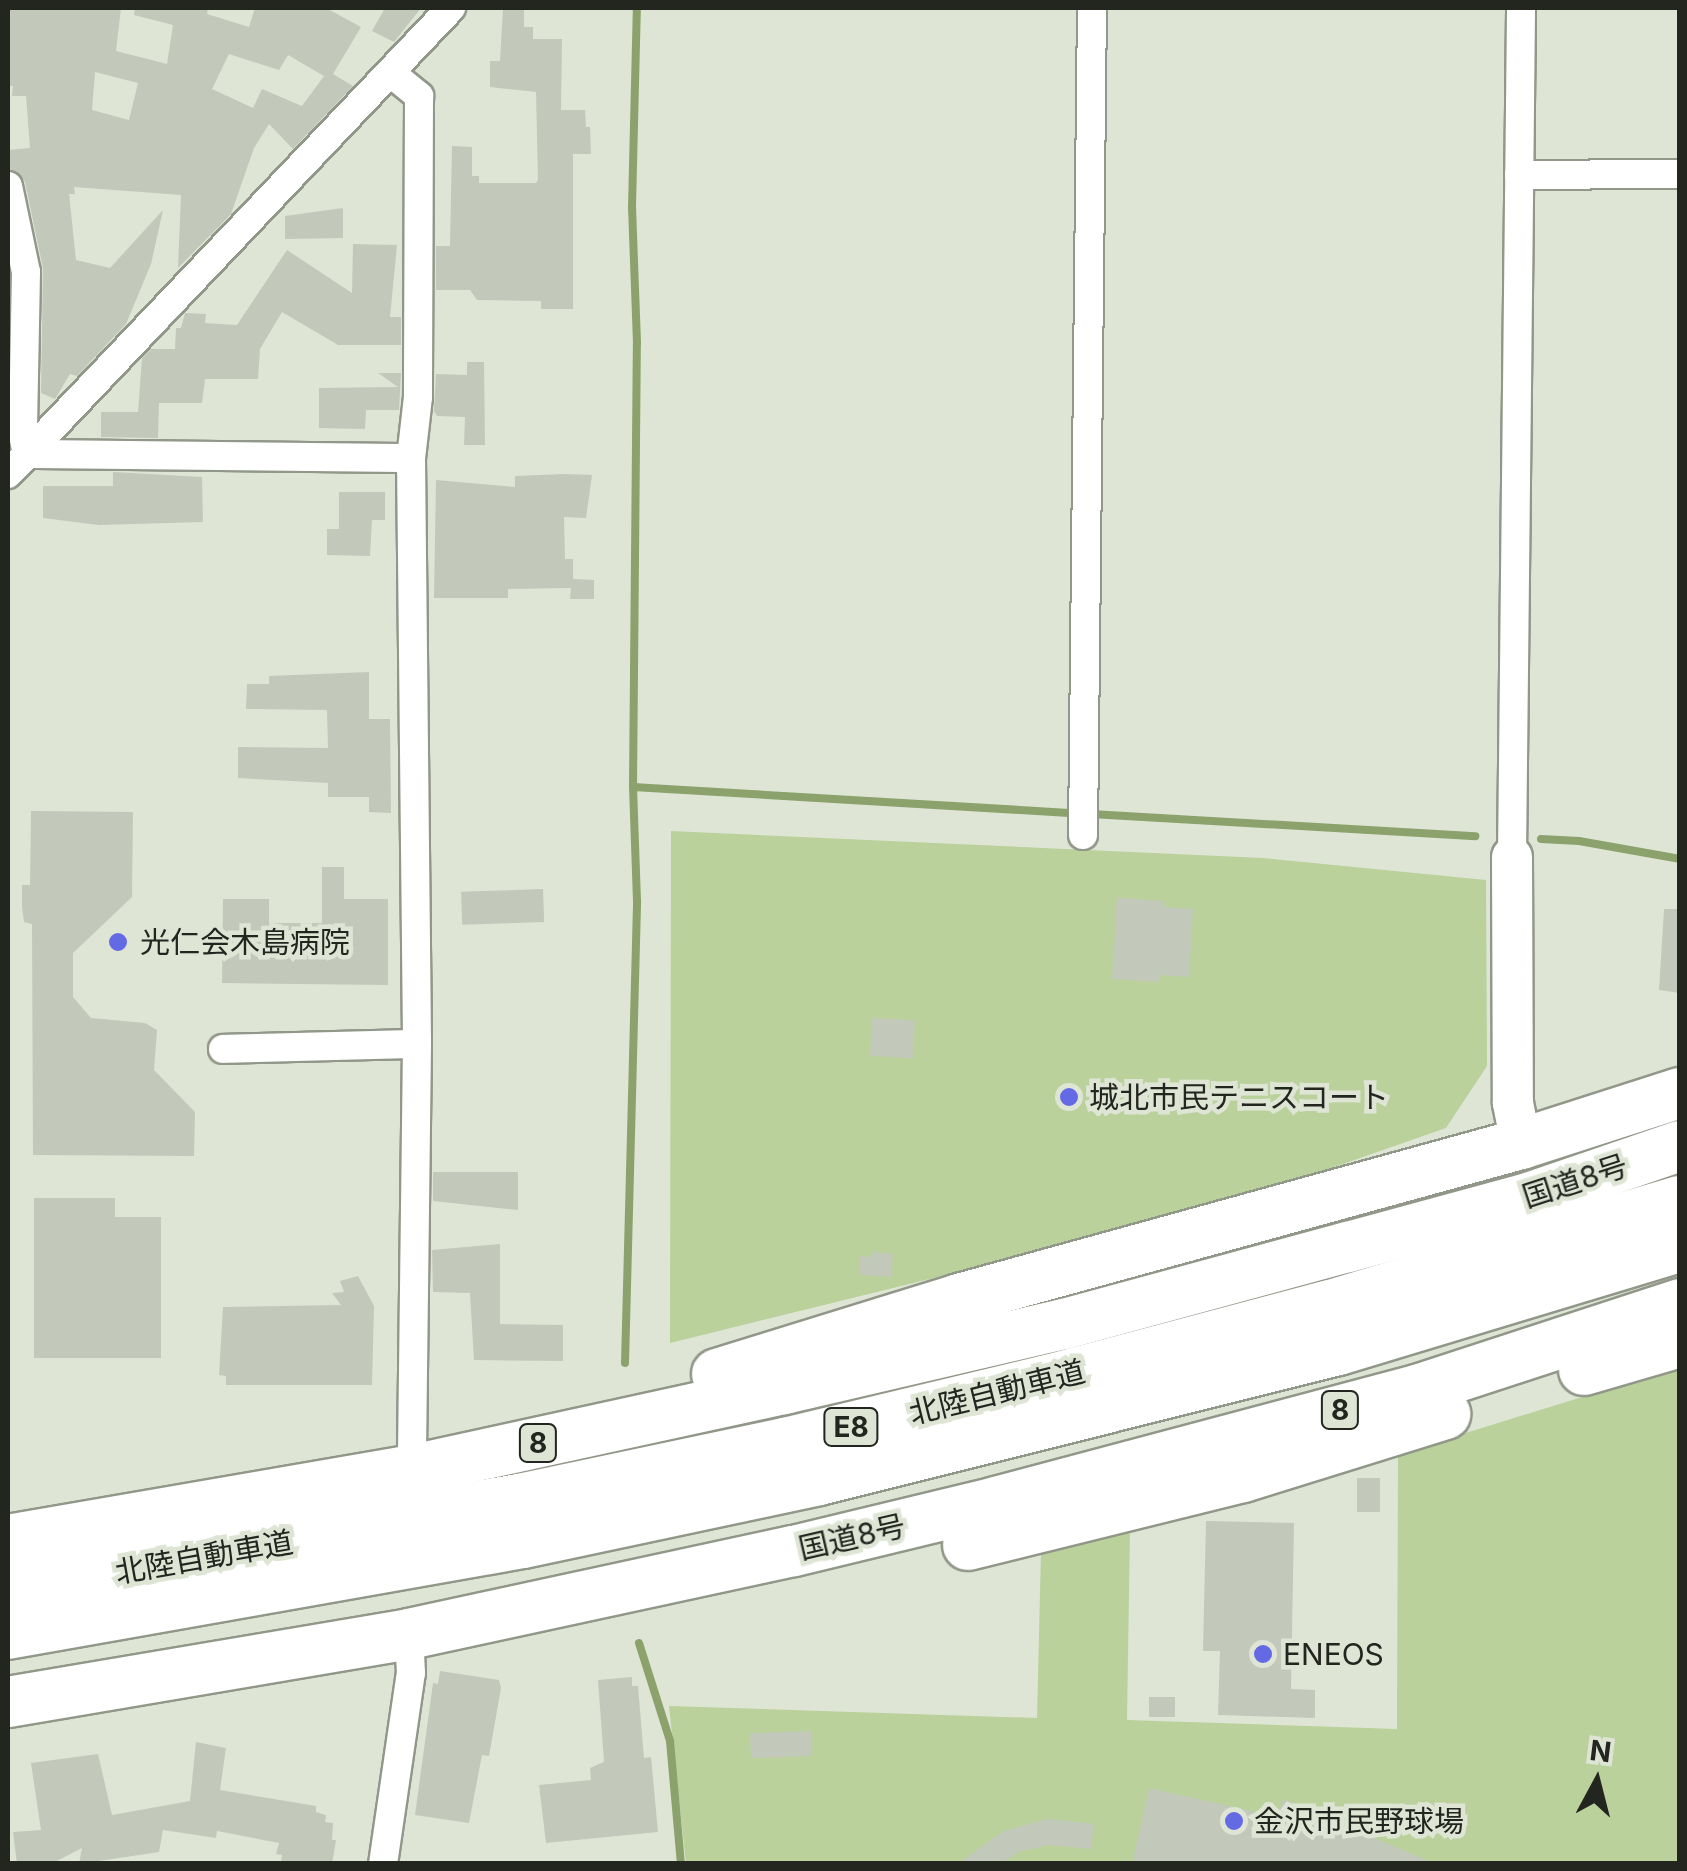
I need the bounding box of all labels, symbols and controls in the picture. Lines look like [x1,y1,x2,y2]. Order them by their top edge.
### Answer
place label: 光仁会木島病院 [140,924,350,960]
marker: 光仁会木島病院 [105,929,131,955]
place label: 城北市民テニスコート [1089,1079,1389,1115]
marker: 城北市民テニスコート [1058,1086,1080,1108]
street label: 国道8号 [1518,1147,1632,1215]
street label: 北陸自動車道 [905,1353,1089,1431]
road number: 8 [1320,1387,1360,1433]
road number: E8 [821,1404,881,1450]
road number: 8 [518,1420,558,1466]
street label: 国道8号 [795,1507,909,1567]
street label: 北陸自動車道 [112,1524,296,1590]
place label: ENEOS [1283,1636,1384,1672]
marker: ENEOS [1252,1643,1274,1665]
north arrow [1547,1731,1647,1831]
text: N [1588,1733,1613,1769]
place label: 金沢市民野球場 [1254,1803,1464,1839]
marker: 金沢市民野球場 [1223,1810,1245,1832]

